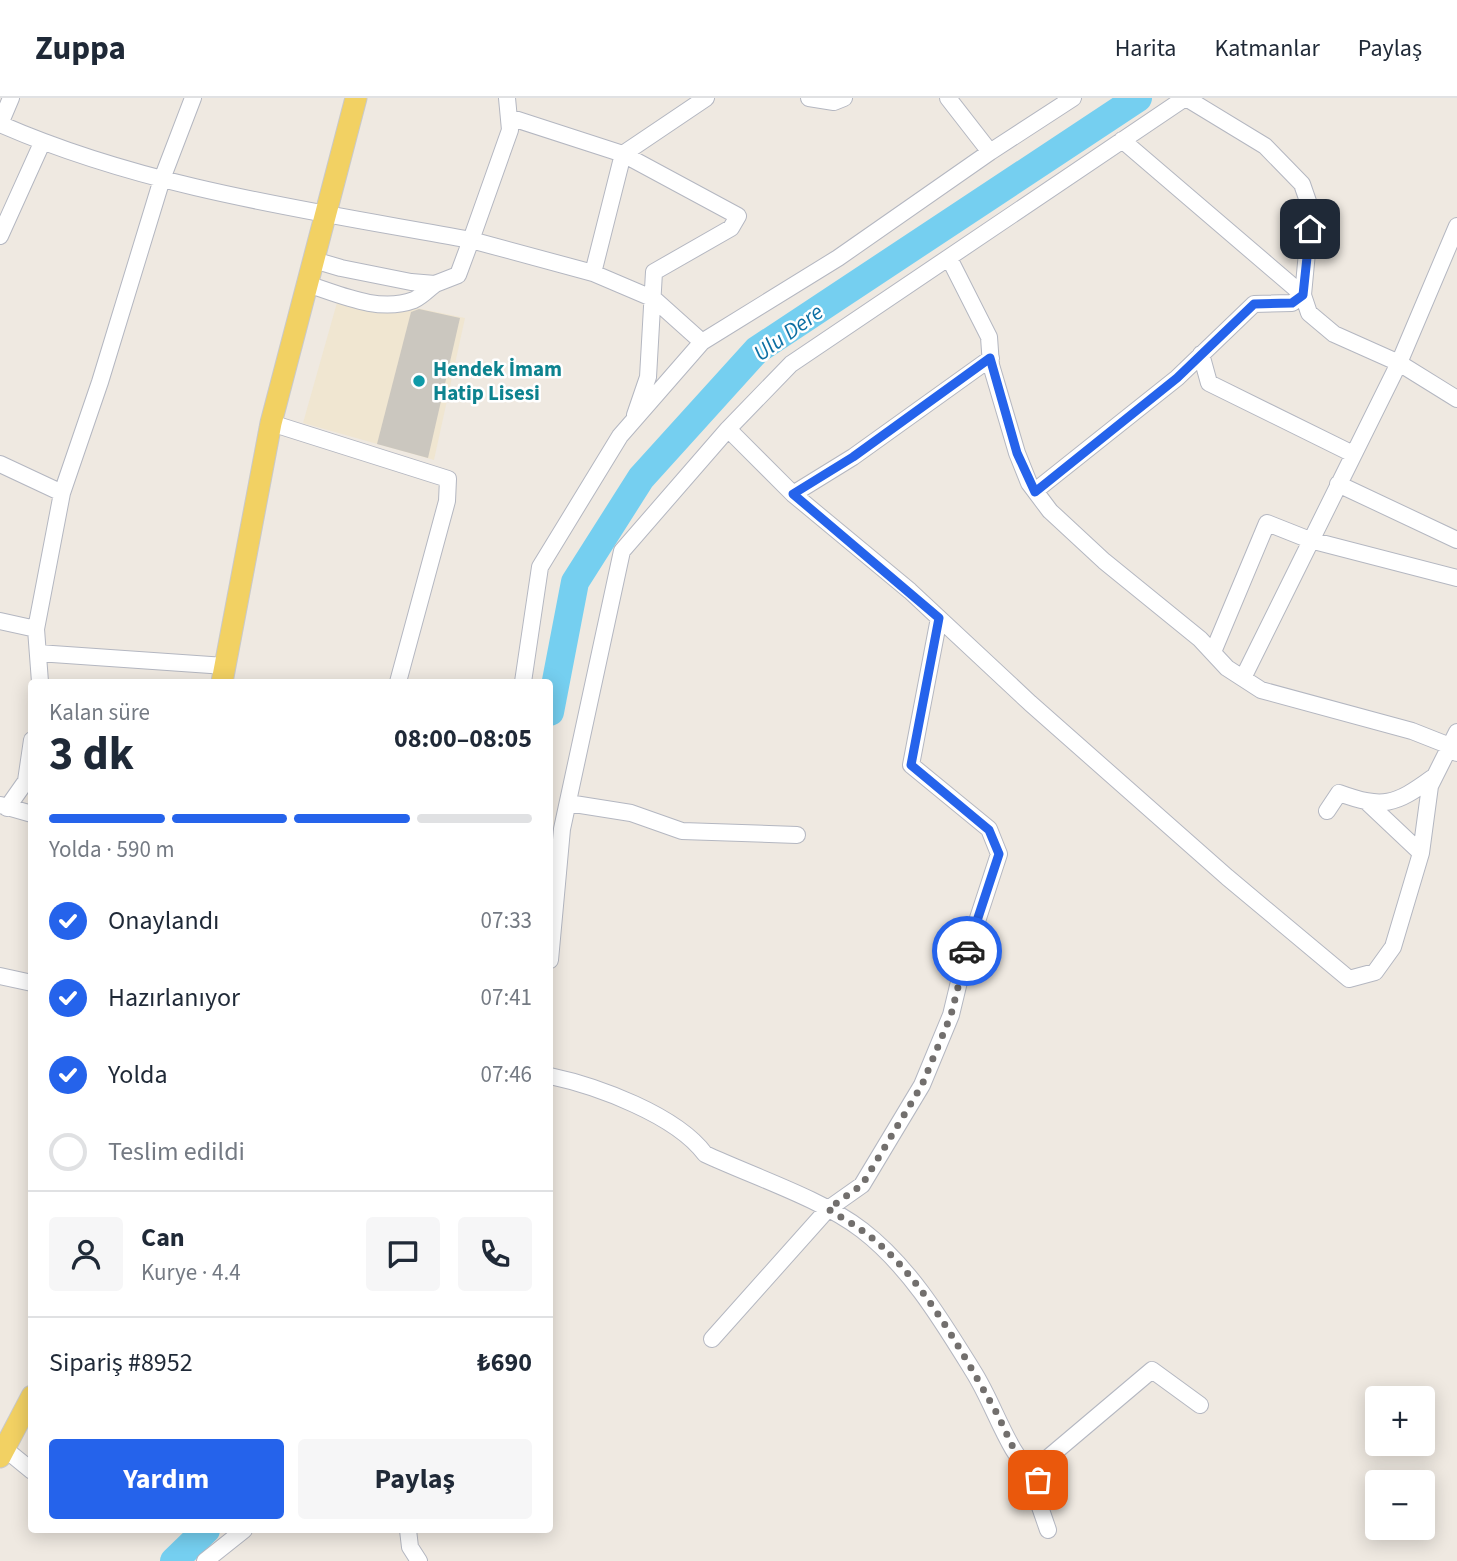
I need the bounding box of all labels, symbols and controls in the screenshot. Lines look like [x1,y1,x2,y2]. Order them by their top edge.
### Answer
text: Zuppa [35,25,126,72]
text: Harita [1115,31,1176,66]
text: Katmanlar [1214,31,1320,66]
text: Paylaş [1358,31,1422,66]
pin [1280,199,1340,259]
icon: home [1291,210,1329,248]
water label: Ulu Dere [746,296,830,369]
place label: Hendek İmam Hatip Lisesi [433,354,562,408]
marker: Hendek İmam Hatip Lisesi [411,373,427,389]
text: Kalan süre [49,696,150,729]
text: 08:00–08:05 [394,720,532,757]
text: 3 dk [49,722,134,787]
text: Yolda · 590 m [49,833,175,866]
icon: check [49,902,87,940]
text: Onaylandı [108,902,220,939]
text: 07:33 [481,904,532,937]
courier [932,916,1002,986]
icon: car [948,932,986,970]
icon: check [49,979,87,1017]
text: Hazırlanıyor [108,979,240,1016]
text: 07:41 [481,981,532,1014]
icon: check [49,1056,87,1094]
text: Yolda [108,1056,168,1093]
text: 07:46 [481,1058,532,1091]
text: Teslim edildi [108,1133,245,1170]
button: person [49,1217,123,1291]
button: chat [366,1217,440,1291]
button: phone [458,1217,532,1291]
text: Can [141,1219,185,1256]
text: Kurye · 4.4 [141,1256,241,1289]
text: Sipariş #8952 [49,1344,193,1381]
text: ₺690 [477,1344,532,1381]
map controls [1365,1386,1435,1540]
button: + [1365,1386,1435,1456]
button: Yardım [49,1439,284,1519]
button: Paylaş [298,1439,532,1519]
pin [1008,1450,1068,1510]
icon: bag [1019,1461,1057,1499]
button: − [1365,1470,1435,1540]

